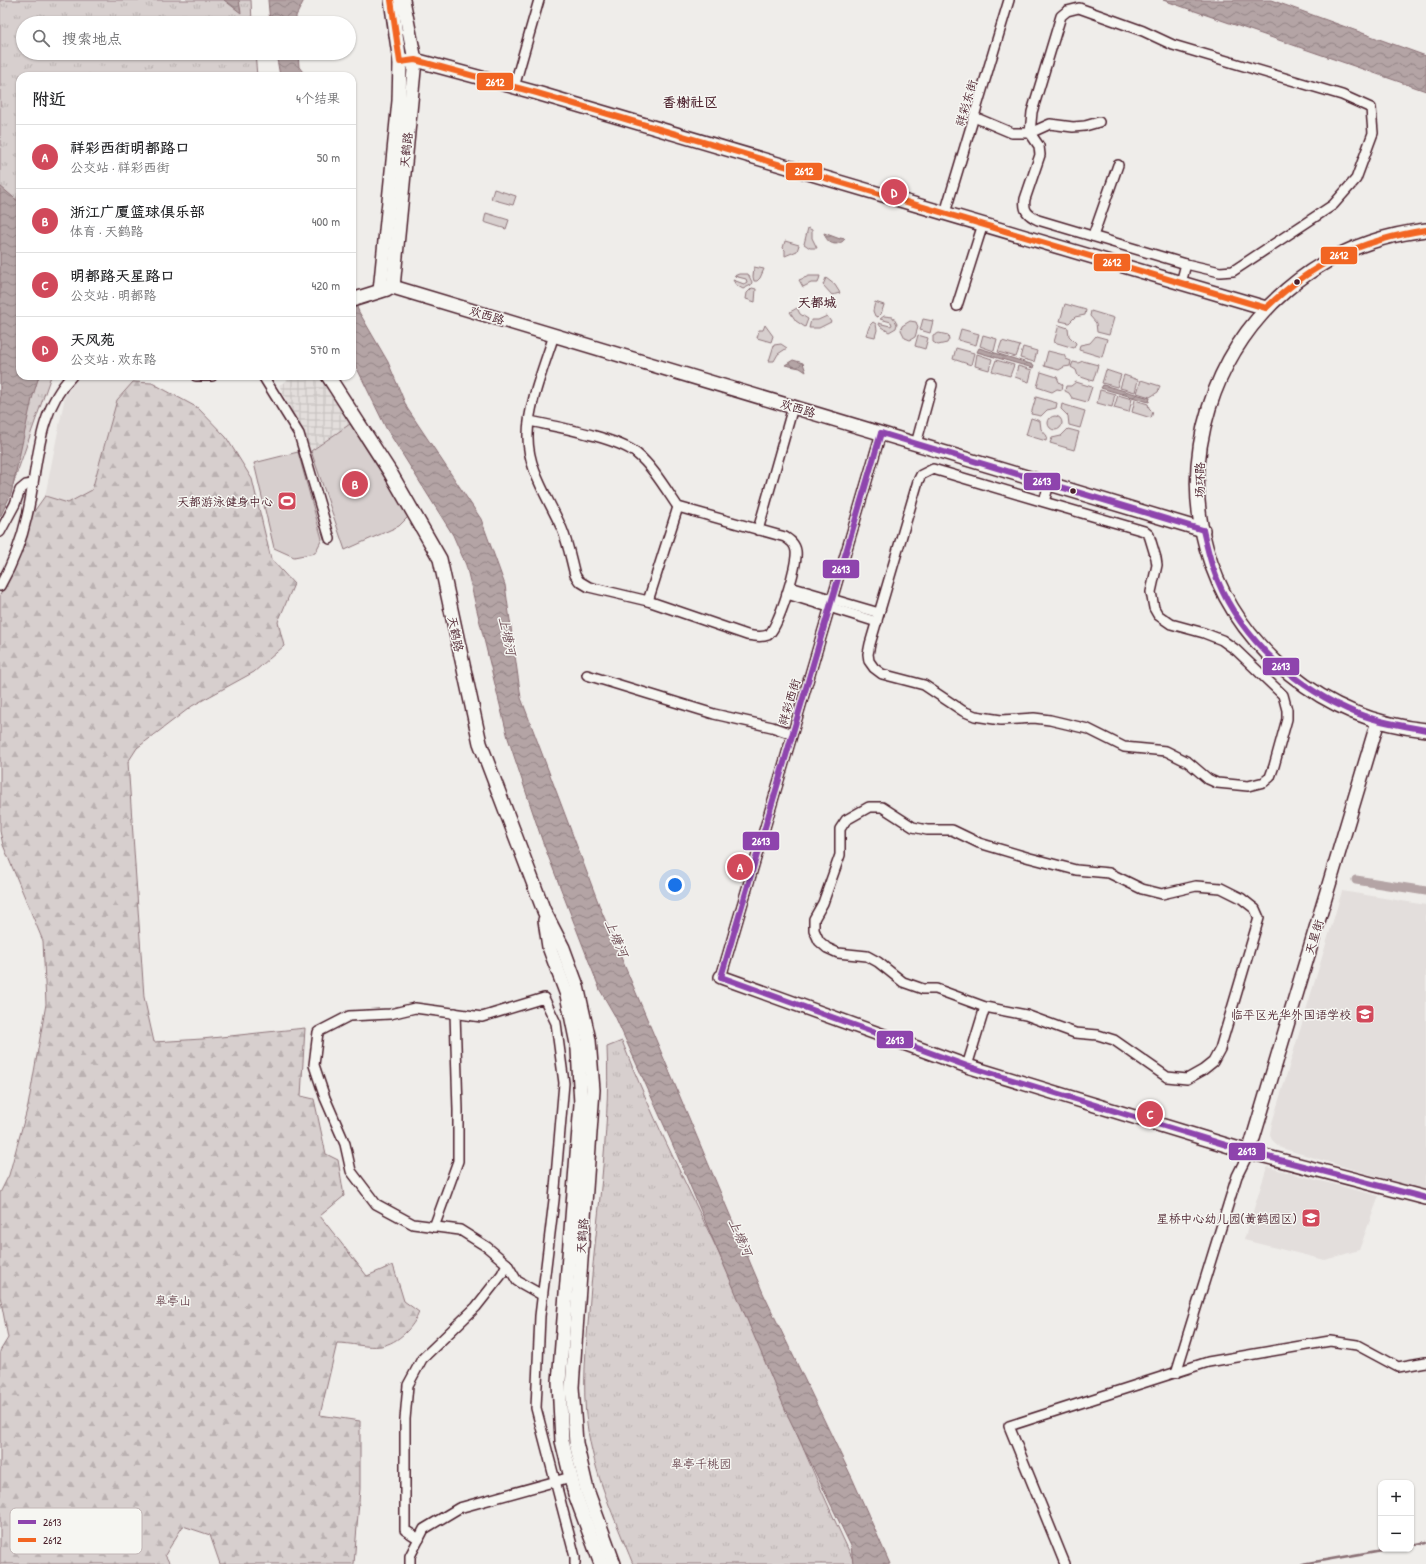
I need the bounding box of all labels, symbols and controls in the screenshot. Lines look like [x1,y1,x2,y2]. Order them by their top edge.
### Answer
search box [16,16,356,60]
icon: search [30,27,52,49]
text: 搜索地点 [62,28,122,49]
line badge: 2612 [476,72,514,91]
text: 2612 [486,75,505,89]
street label: 祥彩东街 [951,78,981,128]
text: 附近 [32,87,66,110]
text: 4个结果 [296,89,340,107]
district label: 香榭社区 [662,92,718,111]
street label: 天鹤路 [396,131,416,169]
text: 祥彩西街明都路口 [70,137,190,158]
text: A [42,148,48,166]
text: 50 m [317,148,340,166]
text: 公交站 · 祥彩西街 [70,158,170,176]
line badge: 2612 [785,162,823,181]
text: 2612 [795,164,814,178]
pin: D [881,177,907,207]
text: 浙江广厦篮球俱乐部 [70,201,205,222]
text: B [42,212,48,230]
text: 400 m [312,212,340,230]
text: 体育 · 天鹤路 [70,222,144,240]
line badge: 2612 [1320,246,1358,265]
text: 2612 [1330,248,1349,262]
line badge: 2612 [1093,253,1131,272]
text: 2612 [1103,255,1122,269]
text: 明都路天星路口 [70,265,175,286]
text: C [41,276,49,294]
text: 420 m [311,276,340,294]
unlabelled marker [1292,277,1302,287]
text: 公交站 · 明都路 [70,286,157,304]
district label: 天都城 [797,293,837,311]
street label: 欢西路 [467,302,507,328]
text: 天风苑 [70,329,115,350]
text: D [42,340,48,358]
text: 570 m [310,340,340,358]
text: 公交站 · 欢东路 [70,350,157,368]
street label: 欢西路 [778,395,818,421]
street label: 场环路 [1191,462,1208,498]
pin: B [342,469,368,499]
line badge: 2613 [1023,472,1061,491]
text: 2613 [1033,474,1051,488]
unlabelled marker [1068,486,1078,496]
sports icon: 天都游泳健身中心 [276,490,298,512]
place label: 天都游泳健身中心 [177,493,273,510]
line badge: 2613 [822,559,860,579]
text: 2613 [832,562,850,576]
street label: 天鹤路 [444,615,468,653]
water label: 上塘河 [495,615,522,659]
line badge: 2613 [1262,657,1300,676]
text: 2613 [1272,659,1290,673]
street label: 祥彩西街 [774,677,804,727]
line badge: 2613 [742,831,780,851]
text: 2613 [752,834,770,848]
pin: A [727,852,753,882]
your location [665,875,685,895]
water label: 上塘河 [601,917,634,961]
street label: 天星街 [1301,917,1327,957]
school or university icon: 临平区光华外国语学校 [1354,1003,1376,1025]
place label: 临平区光华外国语学校 [1231,1006,1351,1023]
line badge: 2613 [876,1030,914,1049]
text: 2613 [886,1033,904,1047]
pin: C [1137,1099,1163,1129]
line badge: 2613 [1228,1142,1266,1161]
text: 2613 [1238,1144,1256,1158]
school or university icon: 星桥中心幼儿园(黄鹤园区) [1300,1207,1322,1229]
place label: 星桥中心幼儿园(黄鹤园区) [1157,1210,1297,1227]
water label: 上塘河 [725,1216,758,1260]
street label: 天鹤路 [572,1217,592,1255]
park label: 皋亭山 [155,1292,191,1309]
park label: 皋亭千桃园 [671,1455,731,1472]
map controls [1378,1480,1414,1552]
button: + [1378,1480,1414,1516]
legend [10,1508,142,1554]
text: 2613 [43,1515,62,1529]
button: − [1378,1516,1414,1552]
text: 2612 [43,1533,62,1547]

